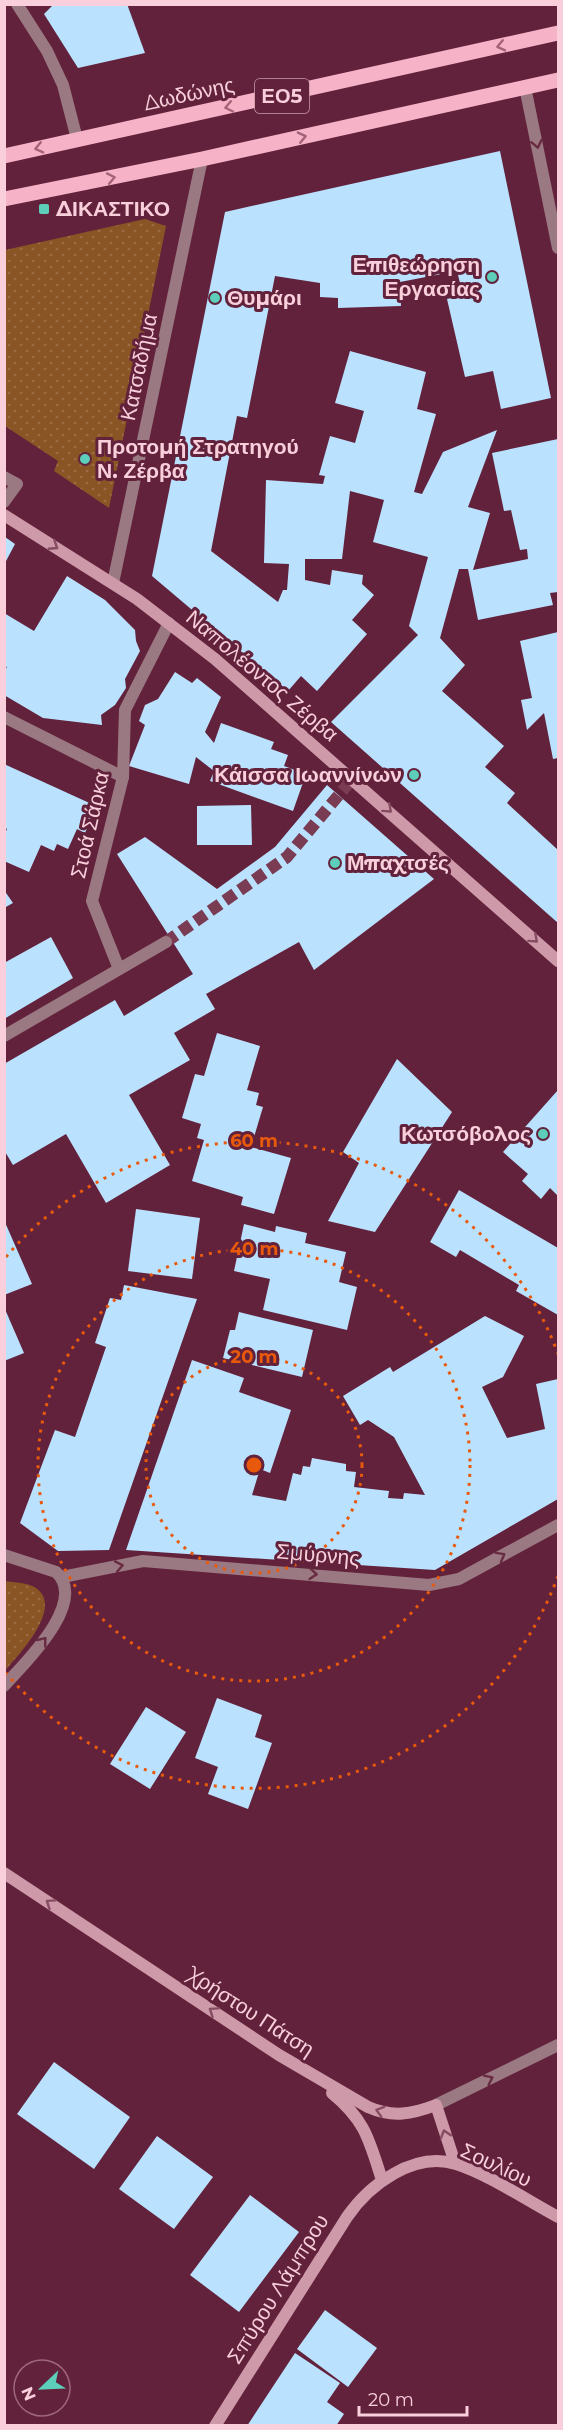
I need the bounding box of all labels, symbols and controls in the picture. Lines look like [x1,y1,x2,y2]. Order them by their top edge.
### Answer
one-way arrow [497,39,507,52]
street label: Δωδώνης [141,72,236,115]
road number: ΕΟ5 [255,79,309,113]
one-way arrow [224,100,234,113]
one-way arrow [296,131,306,144]
one-way arrow [530,139,543,149]
one-way arrow [34,141,44,154]
one-way arrow [106,172,116,185]
place label: ΔΙΚΑΣΤΙΚΟ [55,196,170,221]
marker: ΔΙΚΑΣΤΙΚΟ [37,202,51,216]
place label: Επιθεώρηση Εργασίας [353,252,480,301]
marker: Επιθεώρηση Εργασίας [485,270,499,284]
place label: Θυμάρι [227,285,302,310]
marker: Θυμάρι [208,291,222,305]
street label: Κατσαδήμα [115,311,162,423]
place label: Προτομή Στρατηγού Ν. Ζέρβα [97,434,299,483]
marker: Προτομή Στρατηγού Ν. Ζέρβα [78,452,92,466]
one-way arrow [47,539,58,550]
street label: Ναπολέοντος Ζέρβα [181,605,343,746]
place label: Κάισσα Ιωαννίνων [214,762,402,787]
marker: Κάισσα Ιωαννίνων [407,768,421,782]
street label: Στοά Σάρκα [65,769,114,881]
one-way arrow [381,802,392,813]
place label: Μπαχτσές [347,850,449,875]
marker: Μπαχτσές [328,856,342,870]
one-way arrow [527,932,537,943]
place label: Κωτσόβολος [401,1121,531,1146]
marker: Κωτσόβολος [536,1127,550,1141]
text: 60 m [230,1130,278,1152]
text: 40 m [230,1238,278,1260]
text: 20 m [231,1346,277,1368]
centre of rings [244,1455,264,1475]
street label: Σμύρνης [276,1538,360,1571]
one-way arrow [495,1552,505,1564]
one-way arrow [114,1560,124,1573]
one-way arrow [308,1567,317,1580]
one-way arrow [35,1637,46,1648]
one-way arrow [46,1899,56,1911]
street label: Χρήστου Πάτση [181,1960,319,2062]
one-way arrow [208,2007,219,2018]
one-way arrow [482,2075,493,2086]
one-way arrow [375,2106,386,2118]
one-way arrow [440,2129,452,2140]
street label: Σουλίου [457,2137,536,2192]
street label: Σπύρου Λάμπρου [222,2209,334,2368]
north arrow [12,2358,72,2418]
scale bar [359,2379,467,2417]
text: N [17,2384,40,2403]
text: 20 m [368,2389,414,2411]

